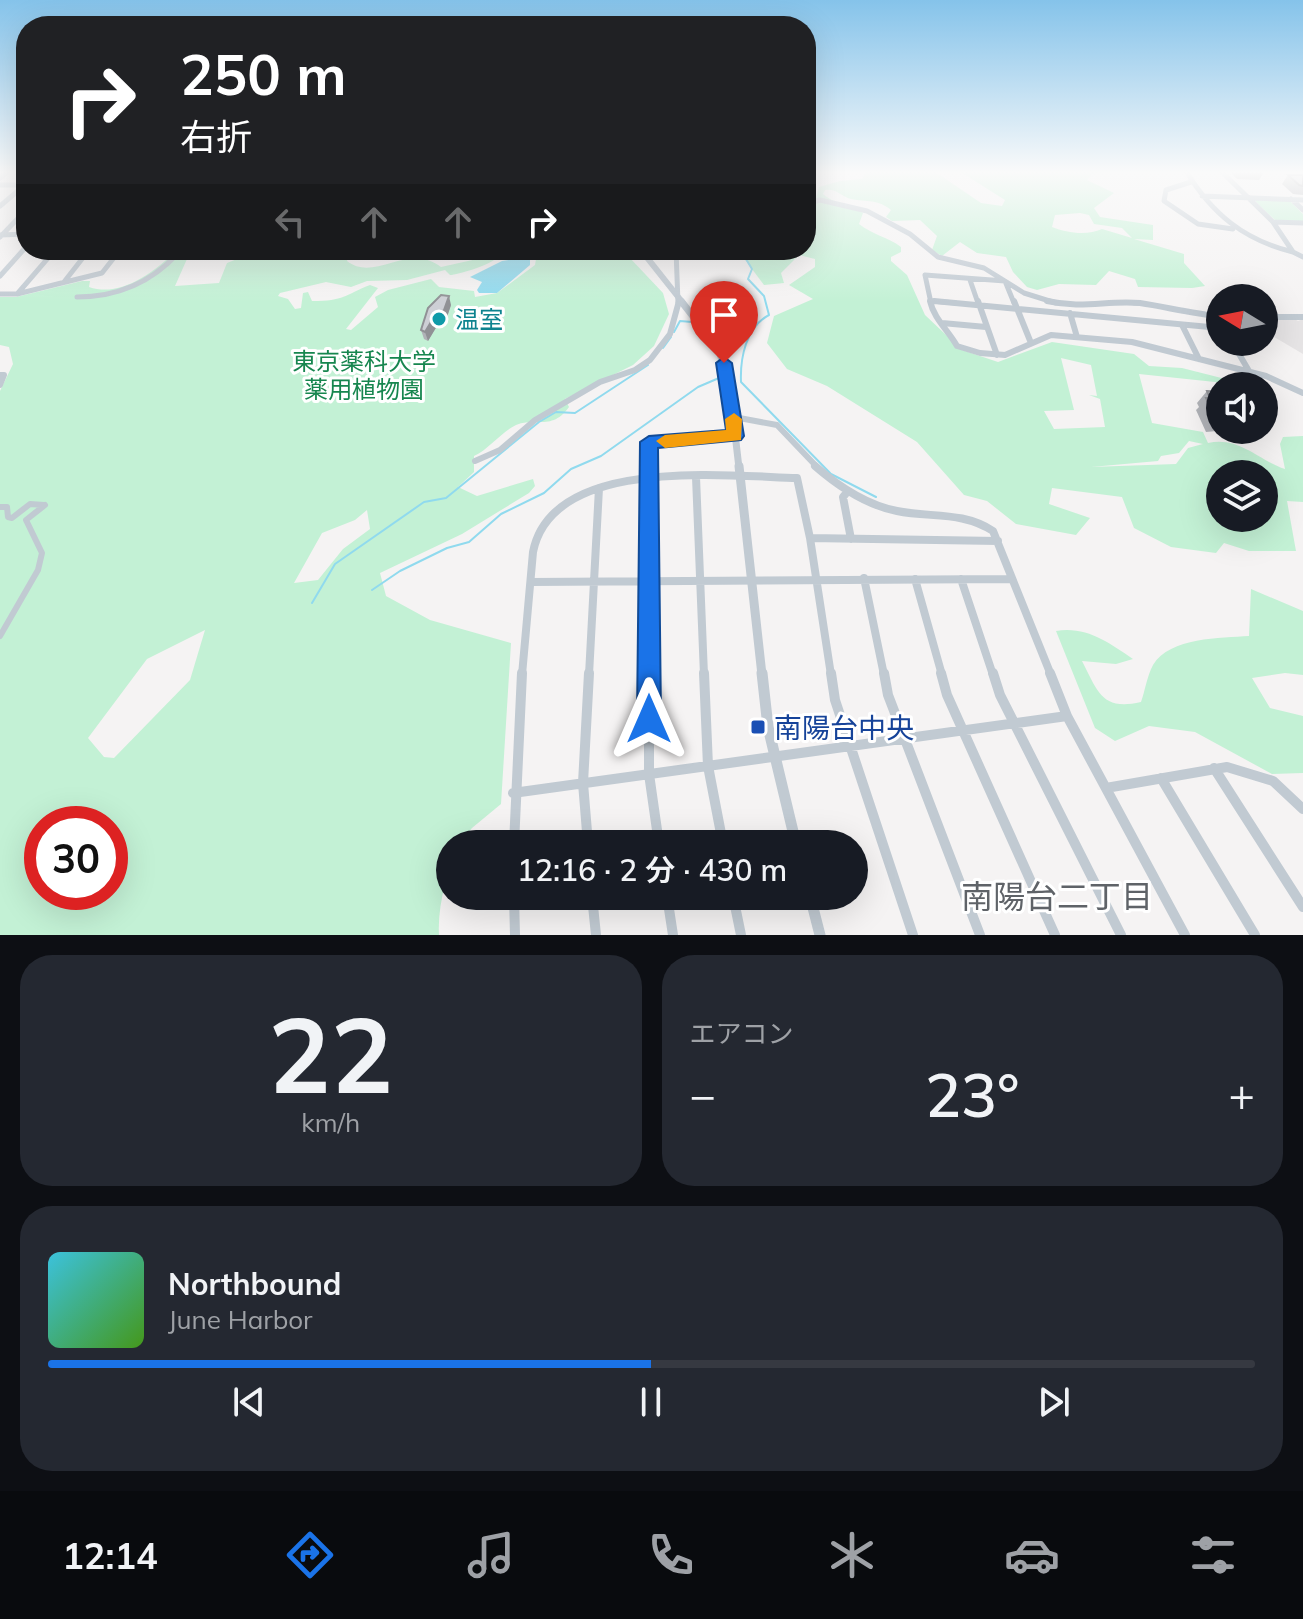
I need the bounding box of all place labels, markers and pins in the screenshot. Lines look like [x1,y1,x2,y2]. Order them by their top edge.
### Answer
pin [690,281,758,363]
place label: 温室 [455,304,503,334]
marker: 温室 [430,310,448,328]
place label: 南陽台中央 [774,710,914,745]
marker: 南陽台中央 [749,718,767,736]

